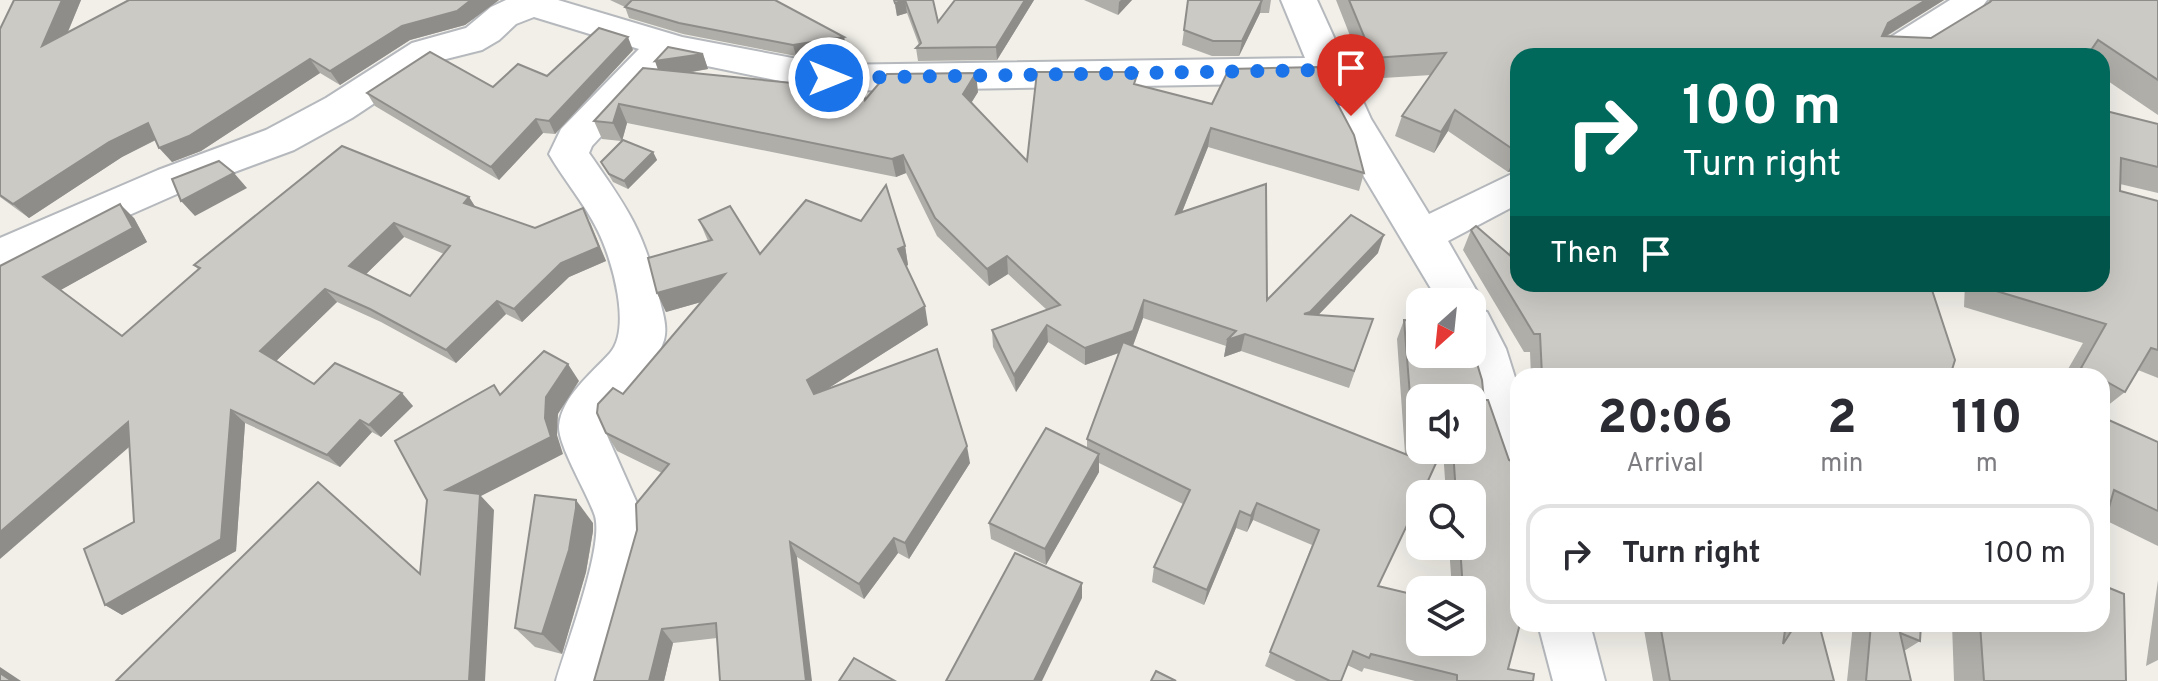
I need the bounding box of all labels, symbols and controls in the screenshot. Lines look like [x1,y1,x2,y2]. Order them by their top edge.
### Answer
pin [1317,34,1385,116]
position arrow [787,36,871,120]
icon: arrive [1329,46,1373,90]
text: 100 m [1682,74,1841,144]
icon: right [1550,80,1654,184]
text: Turn right [1682,143,1841,189]
icon: arrive [1634,232,1678,276]
text: Then [1550,236,1618,273]
north arrow [1406,288,1486,368]
map controls [1406,288,1486,656]
button: sound [1406,384,1486,464]
text: 20:06 [1598,390,1732,450]
text: 2 [1827,390,1856,450]
text: 110 [1951,390,2022,450]
text: Arrival [1626,448,1704,481]
text: min [1820,448,1863,481]
text: m [1976,448,1998,481]
button: search [1406,480,1486,560]
icon: right [1554,532,1598,576]
text: Turn right [1622,536,1760,573]
text: 100 m [1984,536,2066,573]
button: layers [1406,576,1486,656]

